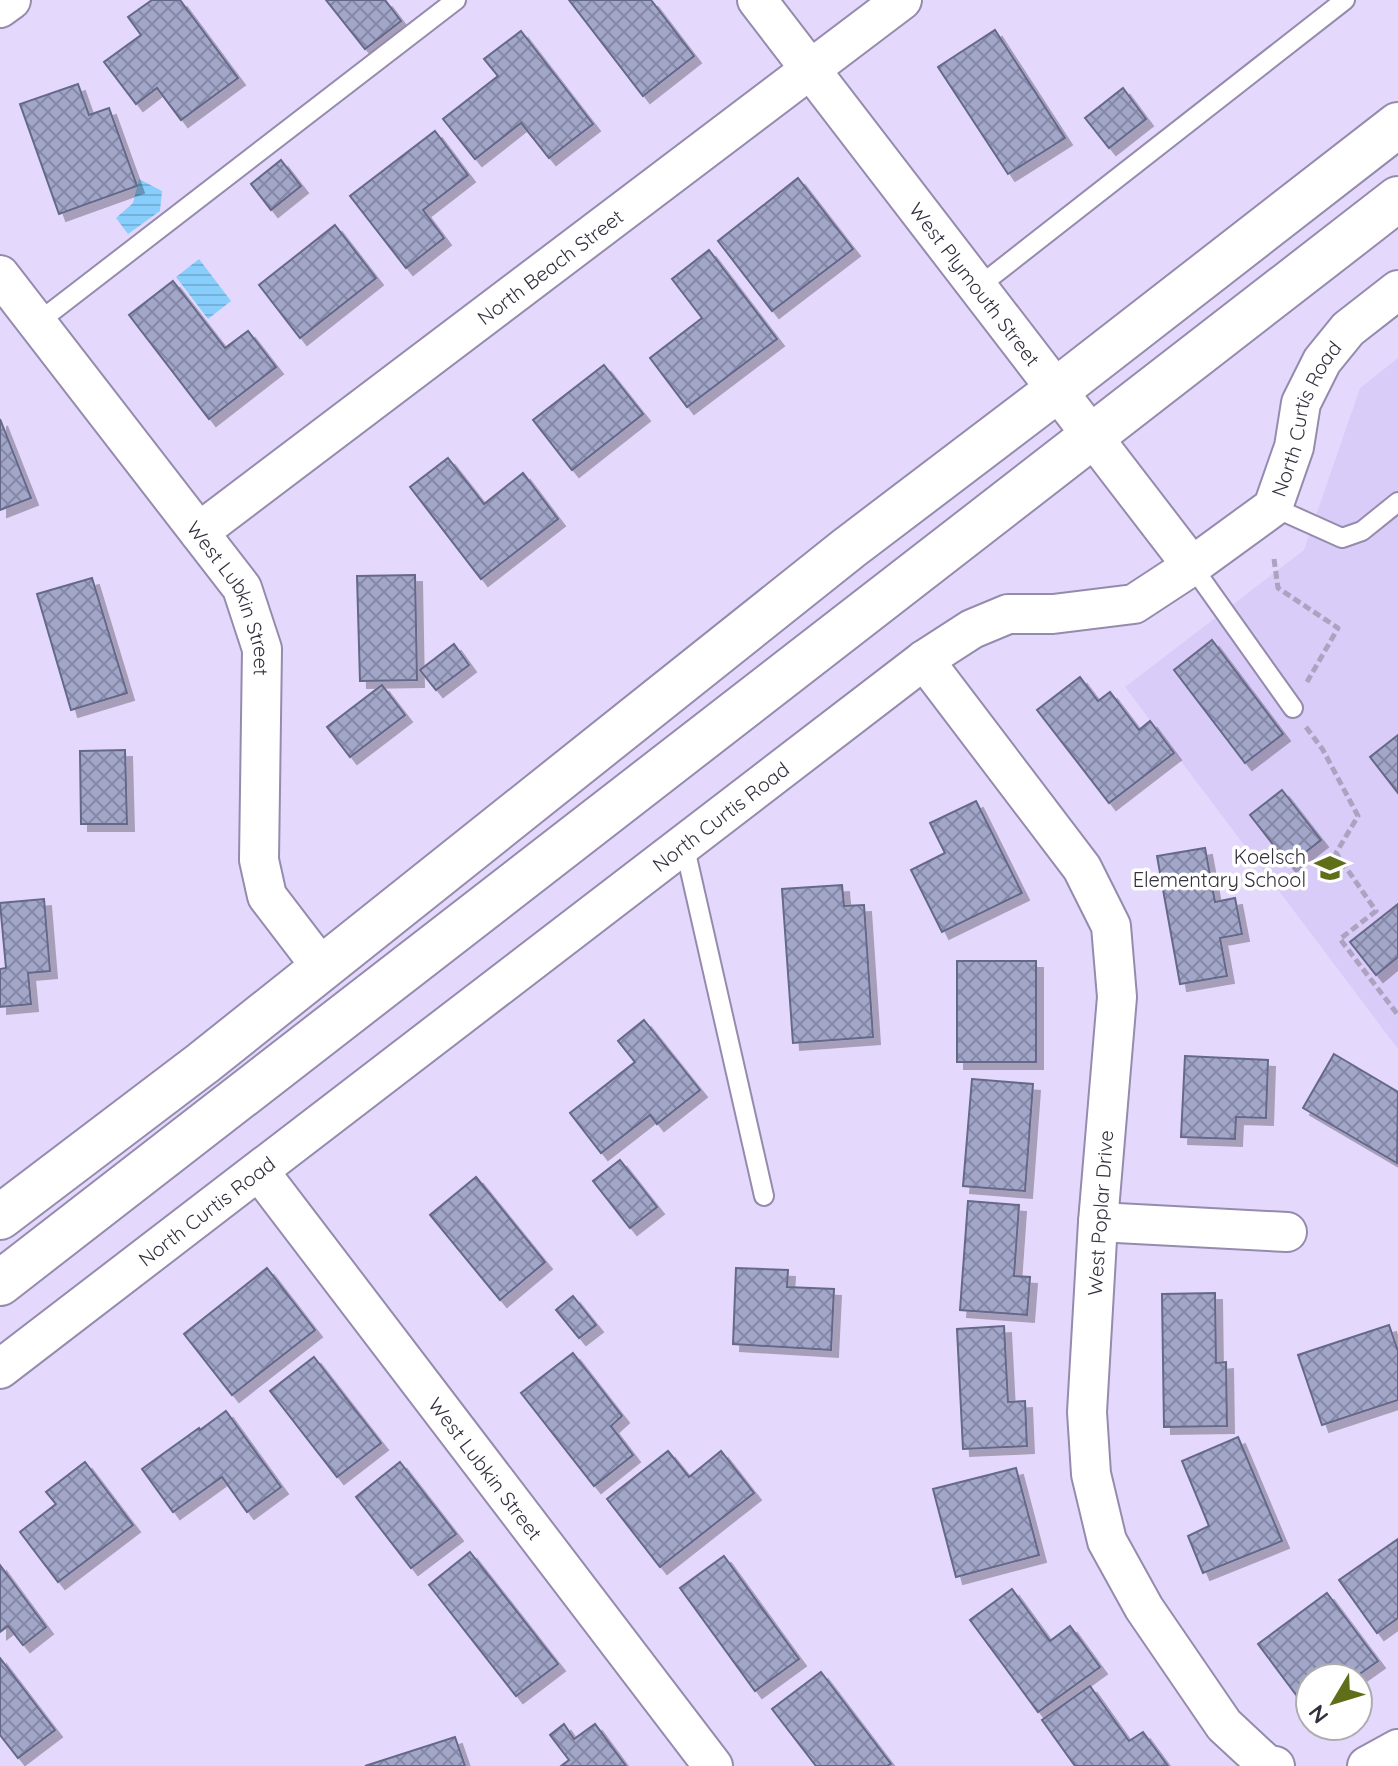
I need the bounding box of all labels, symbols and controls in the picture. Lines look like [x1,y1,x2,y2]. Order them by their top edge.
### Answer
street label: West Plymouth Street [904,197,1046,371]
street label: North Beach Street [472,203,628,330]
street label: North Curtis Road [1265,335,1346,500]
street label: West Lubkin Street [182,515,275,676]
street label: North Curtis Road [647,756,794,877]
place label: Koelsch Elementary School [1133,844,1306,892]
school or university icon: Koelsch Elementary School [1313,851,1347,885]
street label: West Poplar Drive [1082,1129,1118,1297]
street label: North Curtis Road [133,1150,280,1271]
street label: West Lubkin Street [424,1392,548,1545]
north arrow [1294,1662,1374,1742]
text: N [1302,1699,1334,1729]

